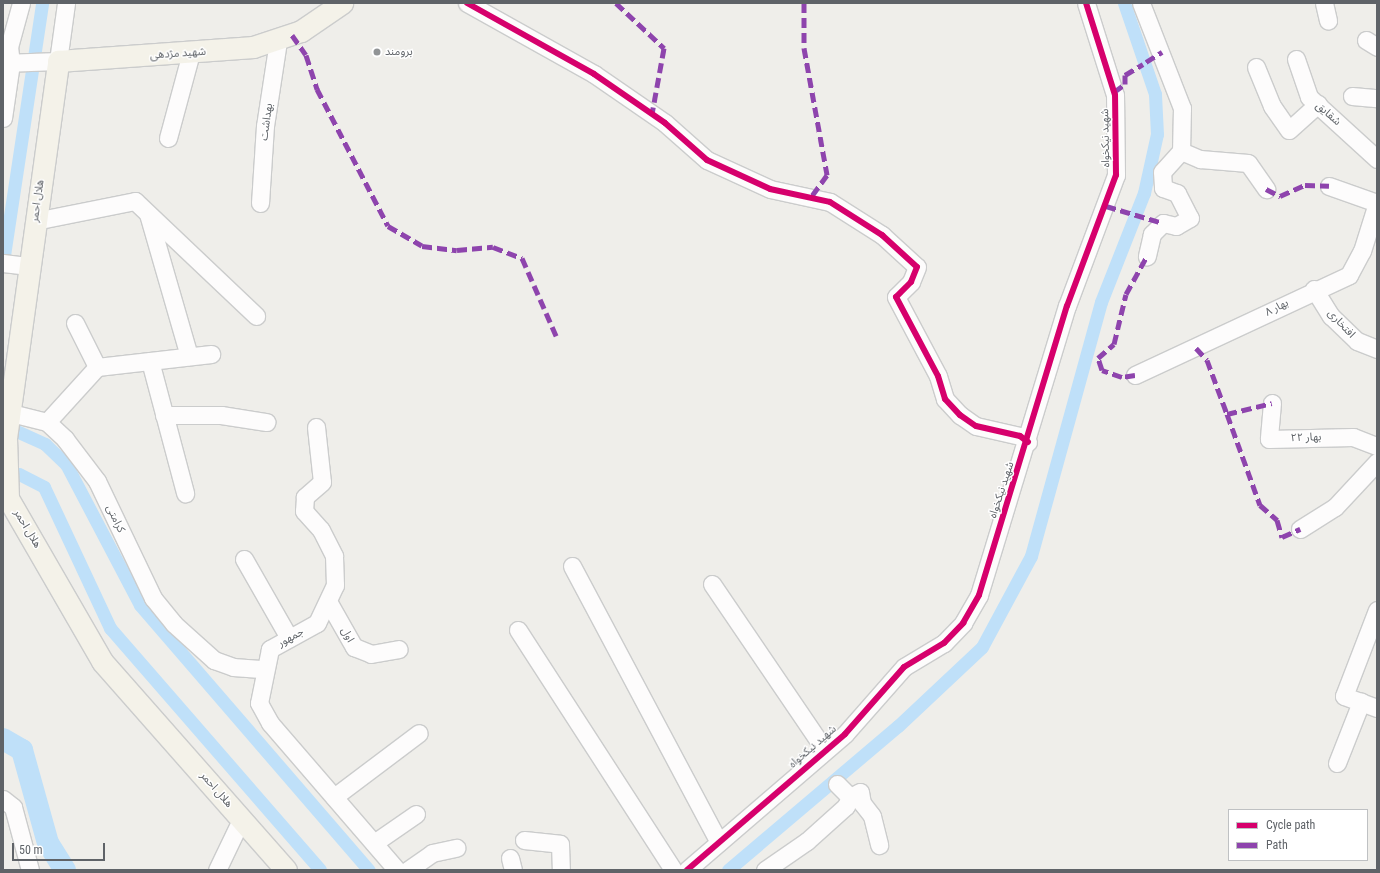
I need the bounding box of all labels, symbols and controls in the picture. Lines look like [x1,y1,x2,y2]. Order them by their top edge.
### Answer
street label: شهید مژدهی [150,45,206,63]
place label: برومند [385,45,413,59]
marker: برومند [372,47,382,57]
street label: شقایق [1313,99,1343,129]
street label: بهداشت [258,102,276,142]
street label: شهید نیکخواه [1099,109,1113,167]
street label: هلال احمر [28,179,48,223]
street label: بهار ۸ [1263,297,1291,319]
street label: افتخاری [1324,307,1358,341]
street label: بهار ۲۲ [1290,431,1322,445]
street label: شهید نیکخواه [987,460,1017,520]
street label: کرامتی [103,503,127,535]
street label: هلال احمر [10,507,44,551]
street label: اول [338,625,356,645]
street label: جمهور [276,626,306,650]
street label: شهید نیکخواه [787,723,839,771]
street label: هلال احمر [197,769,235,811]
legend [1228,809,1368,861]
text: Cycle path [1266,818,1315,832]
scale bar [14,835,107,861]
text: Path [1266,838,1288,852]
text: 50 m [19,843,43,857]

